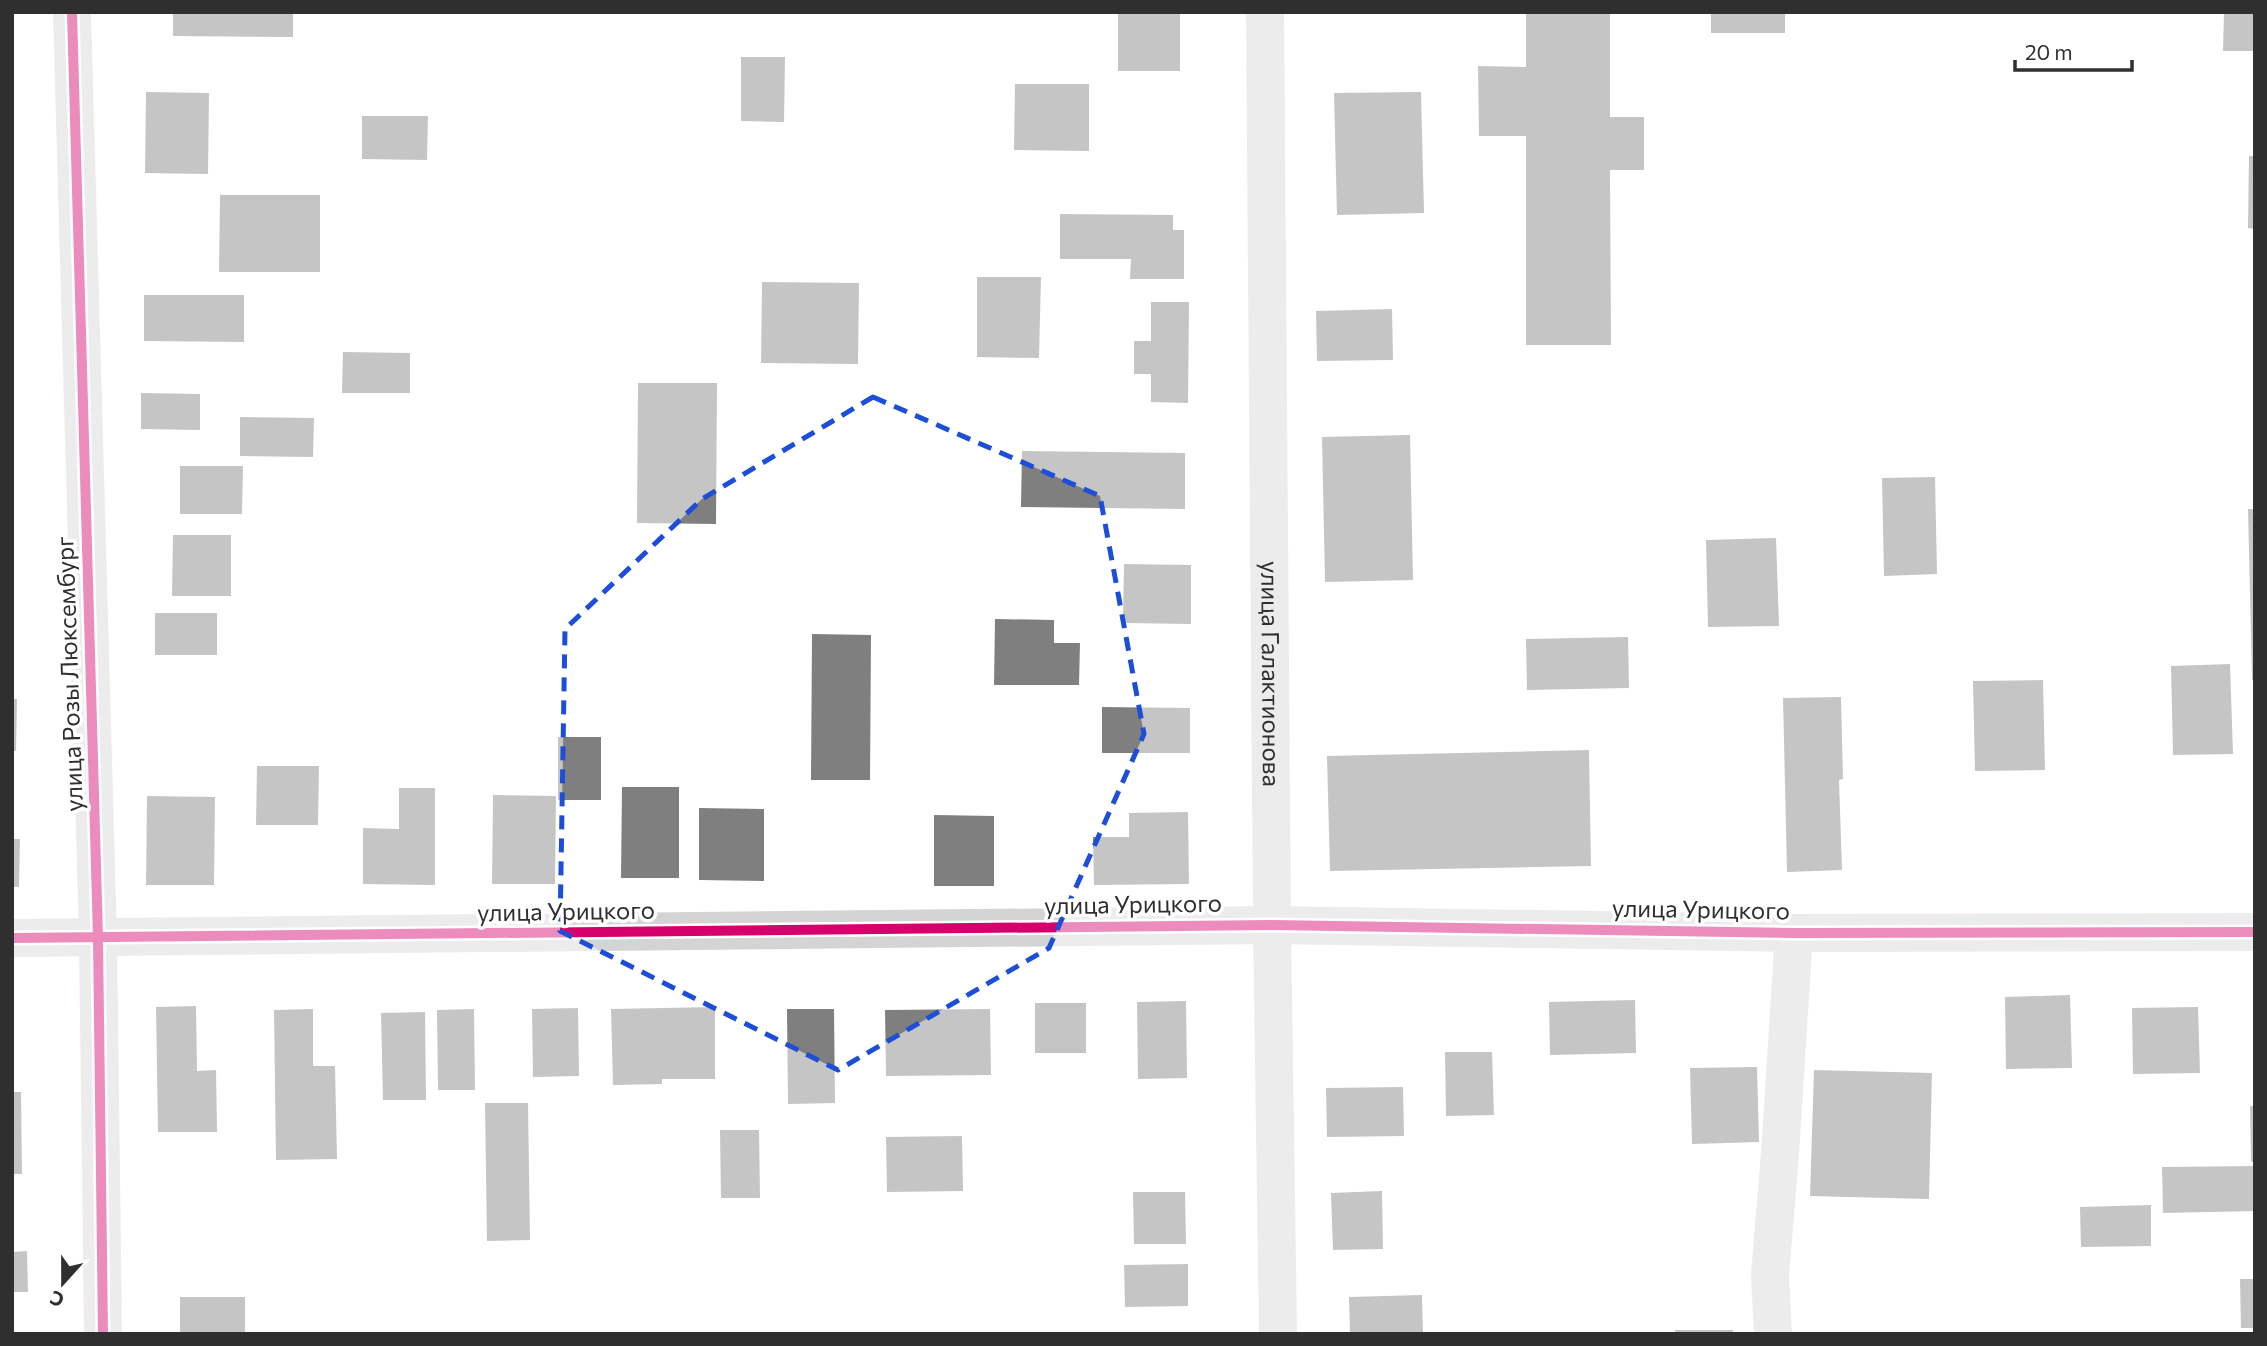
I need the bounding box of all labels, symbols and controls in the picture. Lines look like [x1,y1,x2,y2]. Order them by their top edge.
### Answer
scale bar [2015,28,2132,72]
text: 20 m [2025,39,2073,64]
street label: улица Розы Люксембург [49,536,88,812]
street label: улица Галактионова [1256,561,1287,787]
street label: улица Урицкого [1044,887,1222,920]
street label: улица Урицкого [1612,892,1790,925]
street label: улица Урицкого [477,894,655,927]
north arrow [28,1248,98,1318]
text: С [47,1286,67,1312]

